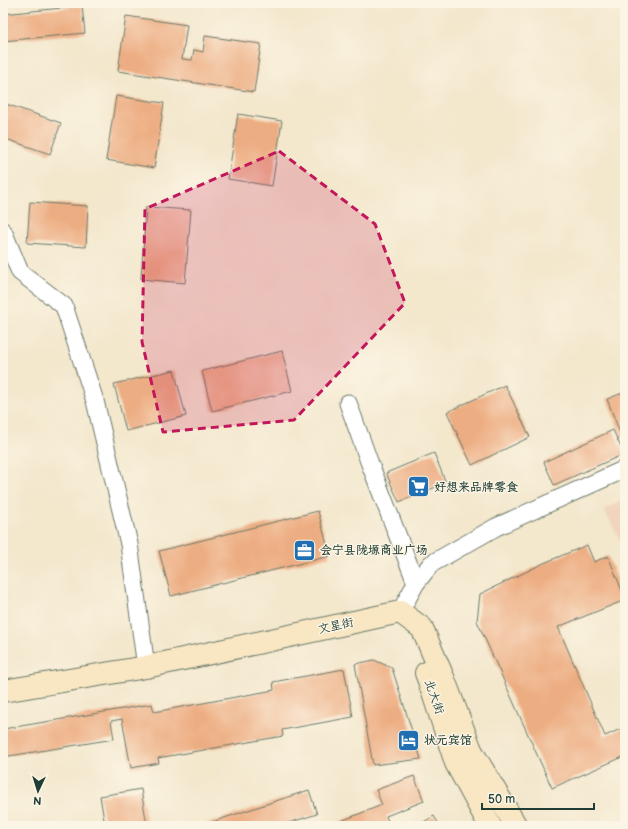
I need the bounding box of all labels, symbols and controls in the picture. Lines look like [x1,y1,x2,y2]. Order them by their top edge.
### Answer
supermarket icon: 好想来品牌零食 [405,474,431,500]
place label: 好想来品牌零食 [434,480,518,495]
office icon: 会宁县陇塬商业广场 [292,537,318,563]
place label: 会宁县陇塬商业广场 [320,543,428,558]
street label: 文星街 [317,615,355,637]
street label: 北大街 [421,678,447,716]
hotel icon: 状元宾馆 [396,727,422,753]
place label: 状元宾馆 [424,733,472,748]
north arrow [18,771,58,811]
scale bar [482,785,594,811]
text: 50 m [488,792,515,807]
text: N [33,794,42,807]

